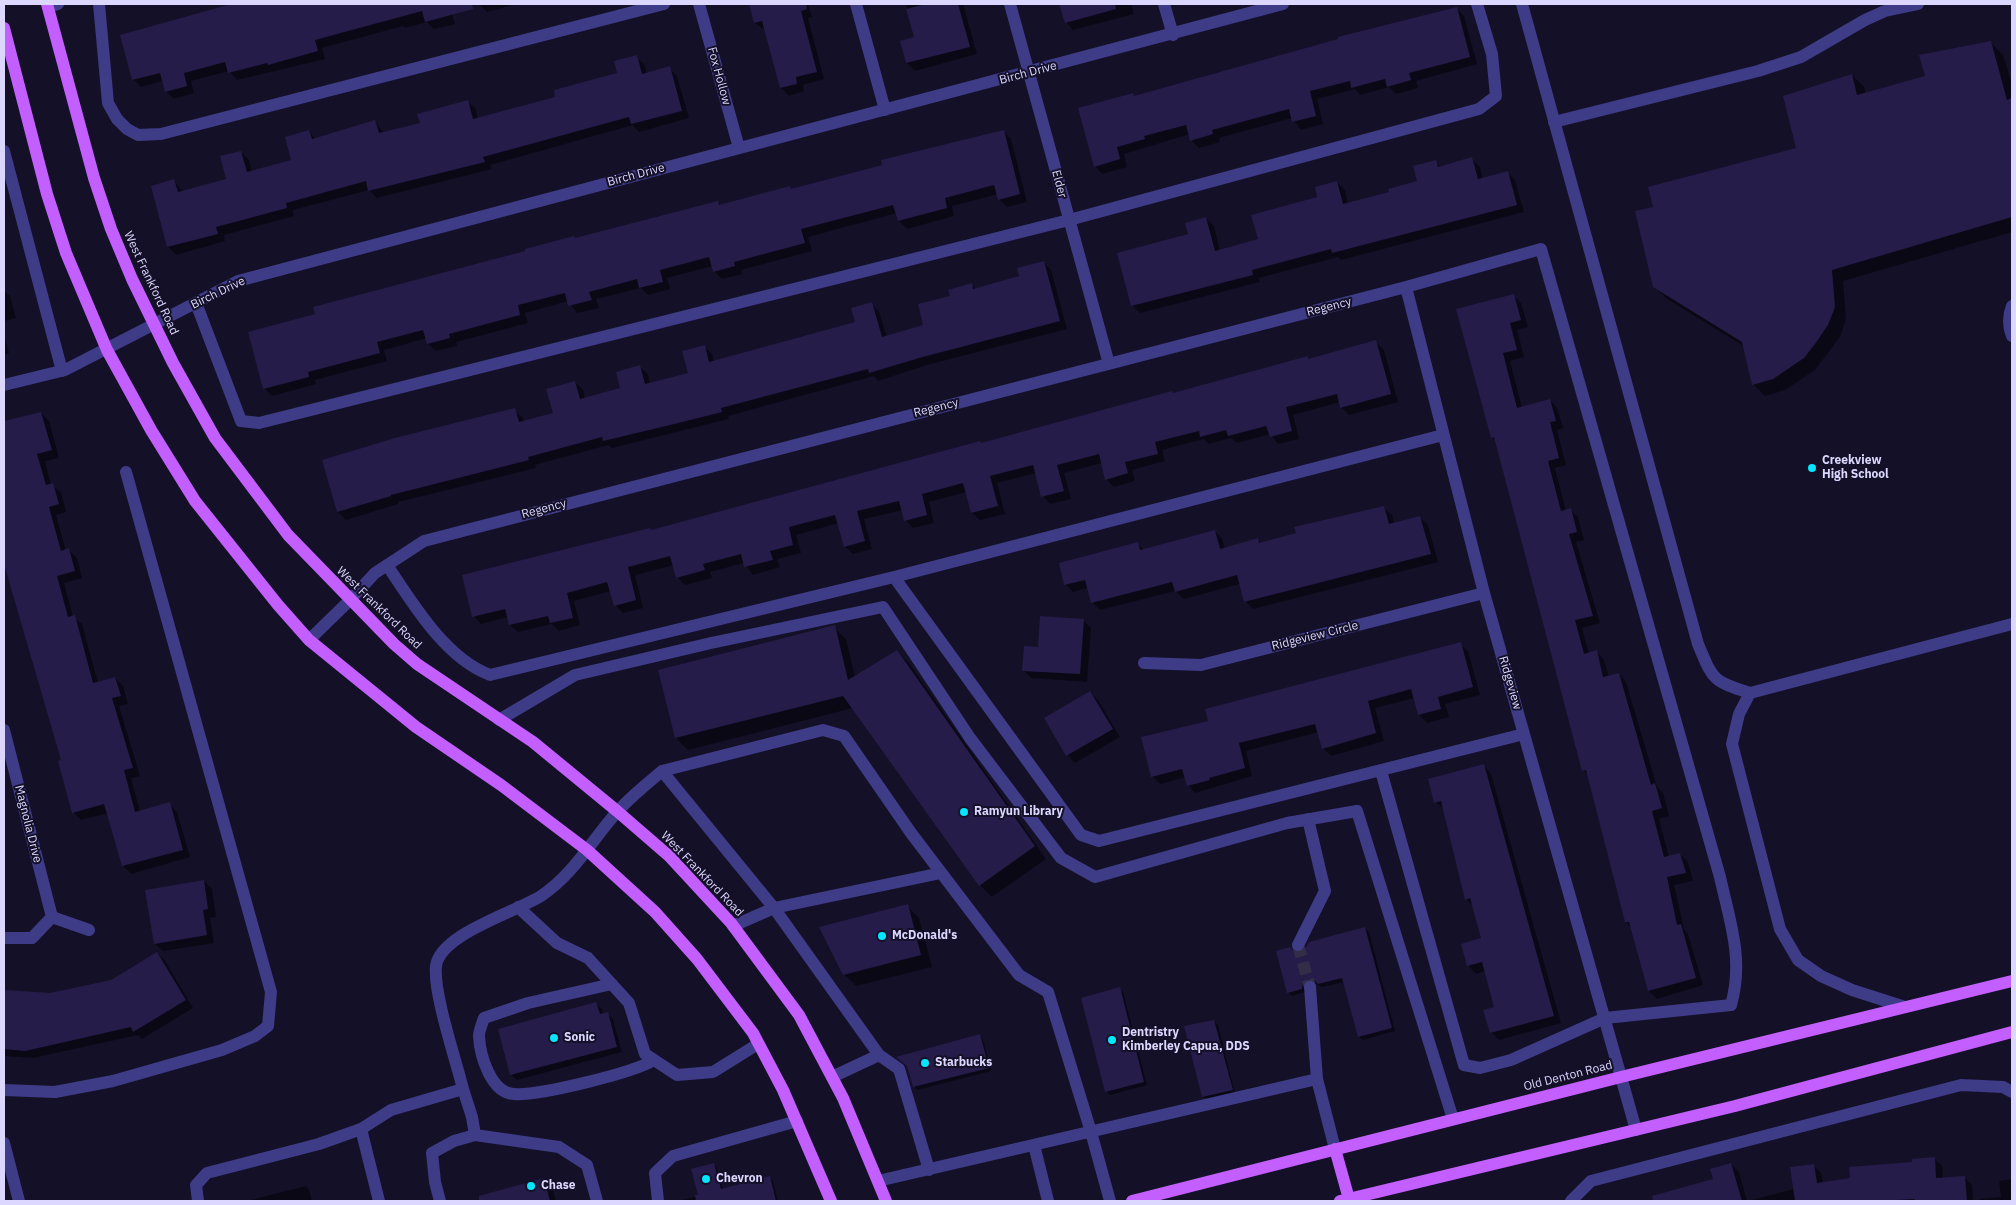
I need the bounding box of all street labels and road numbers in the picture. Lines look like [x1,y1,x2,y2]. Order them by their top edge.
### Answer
street label: Fox Hollow [704,45,734,107]
street label: Birch Drive [998,58,1058,88]
street label: Birch Drive [606,160,666,190]
street label: Elder [1048,169,1070,199]
street label: West Frankford Road [121,229,181,337]
street label: Birch Drive [188,274,248,312]
street label: Regency [1305,294,1353,320]
street label: Regency [912,395,960,421]
street label: Regency [520,496,568,522]
street label: West Frankford Road [334,564,424,652]
street label: Ridgeview Circle [1270,618,1360,654]
street label: Ridgeview [1495,655,1525,711]
street label: Magnolia Drive [11,784,45,864]
street label: West Frankford Road [658,829,746,919]
street label: Old Denton Road [1522,1058,1614,1094]

